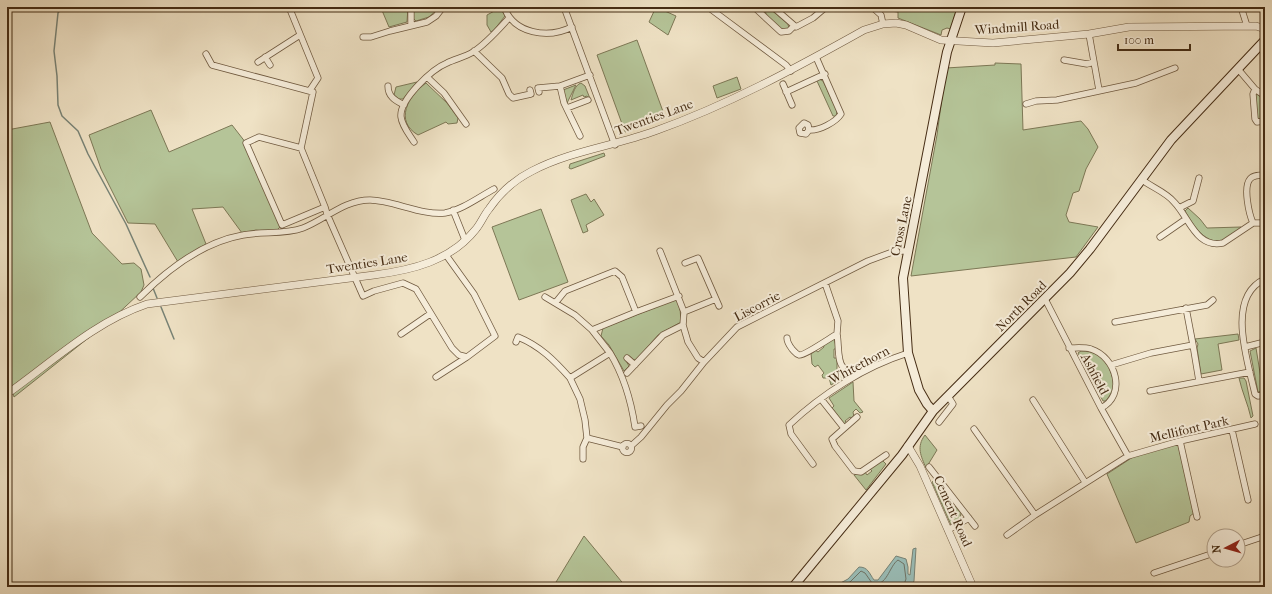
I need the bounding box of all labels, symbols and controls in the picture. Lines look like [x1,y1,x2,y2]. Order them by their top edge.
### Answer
street label: Windmill Road [973,17,1061,38]
scale bar [1118,26,1190,52]
text: 100 m [1124,33,1154,47]
street label: Twenties Lane [613,96,696,138]
street label: Cross Lane [887,194,915,257]
street label: Twenties Lane [325,249,409,277]
street label: North Road [993,277,1050,334]
street label: Liscorrie [731,287,783,324]
street label: Whitethorn [825,343,892,388]
street label: Ashfield [1077,350,1113,398]
street label: Mellifont Park [1148,413,1230,445]
street label: Cement Road [931,473,976,550]
north arrow [1206,528,1246,568]
text: N [1210,544,1223,554]

